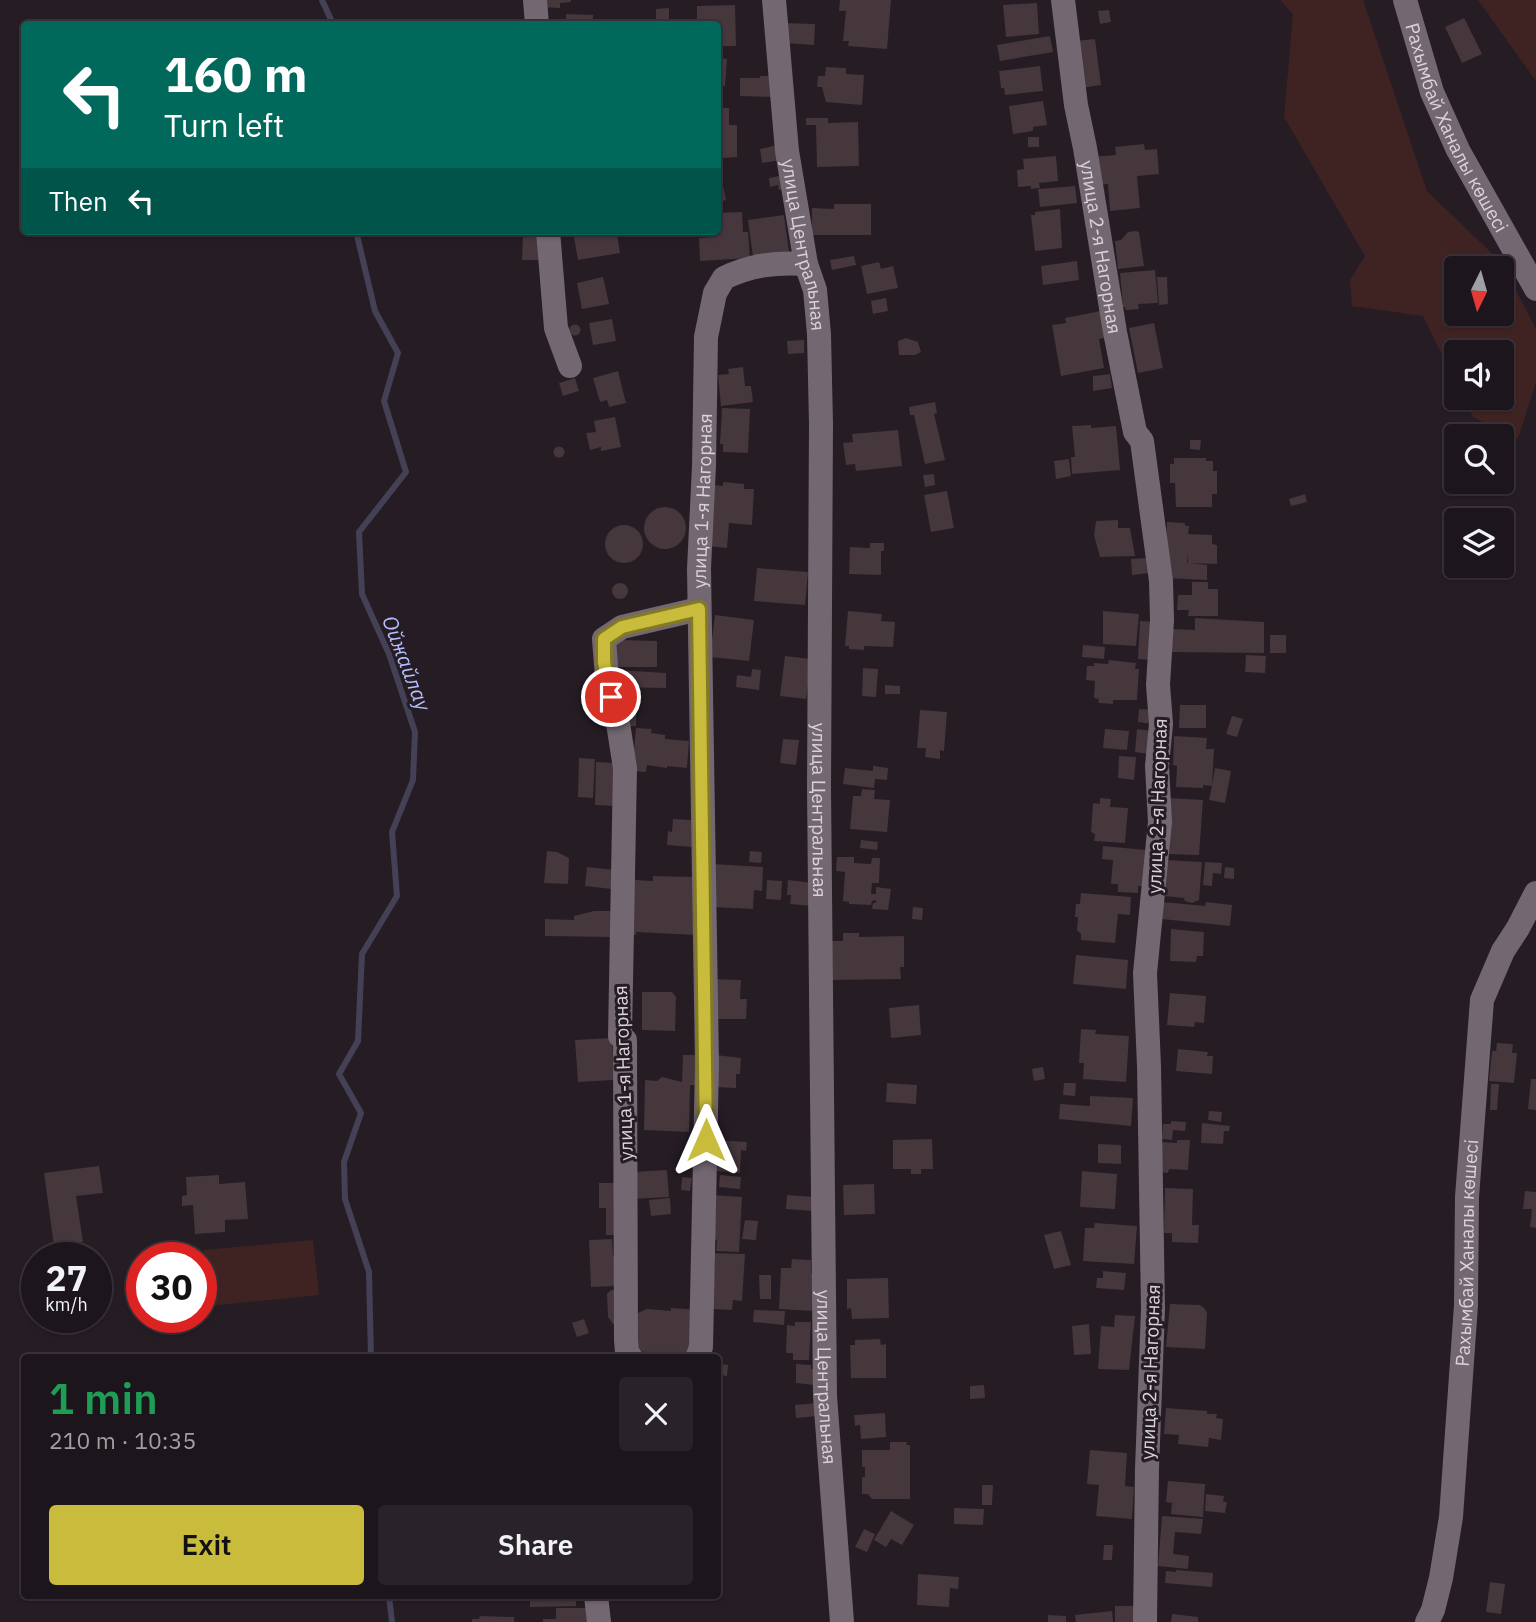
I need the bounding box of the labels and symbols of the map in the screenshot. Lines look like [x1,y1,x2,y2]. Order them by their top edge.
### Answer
street label: Рахымбай Ханалы көшесі [1400,20,1514,236]
street label: улица Центральная [776,157,831,332]
street label: улица 2-я Нагорная [1075,158,1127,336]
north arrow [1444,256,1514,326]
street label: улица 1-я Нагорная [687,413,717,589]
water label: Ойжайлау [376,611,438,715]
pin [581,667,641,727]
street label: улица 2-я Нагорная [1142,718,1172,894]
street label: улица Центральная [807,723,832,898]
street label: улица 1-я Нагорная [608,985,638,1161]
position arrow [669,1103,743,1177]
street label: Рахымбай Ханалы көшесі [1450,1138,1483,1367]
speed limit sign: 30 [126,1242,217,1333]
street label: улица 2-я Нагорная [1135,1284,1165,1460]
street label: улица Центральная [812,1289,842,1465]

